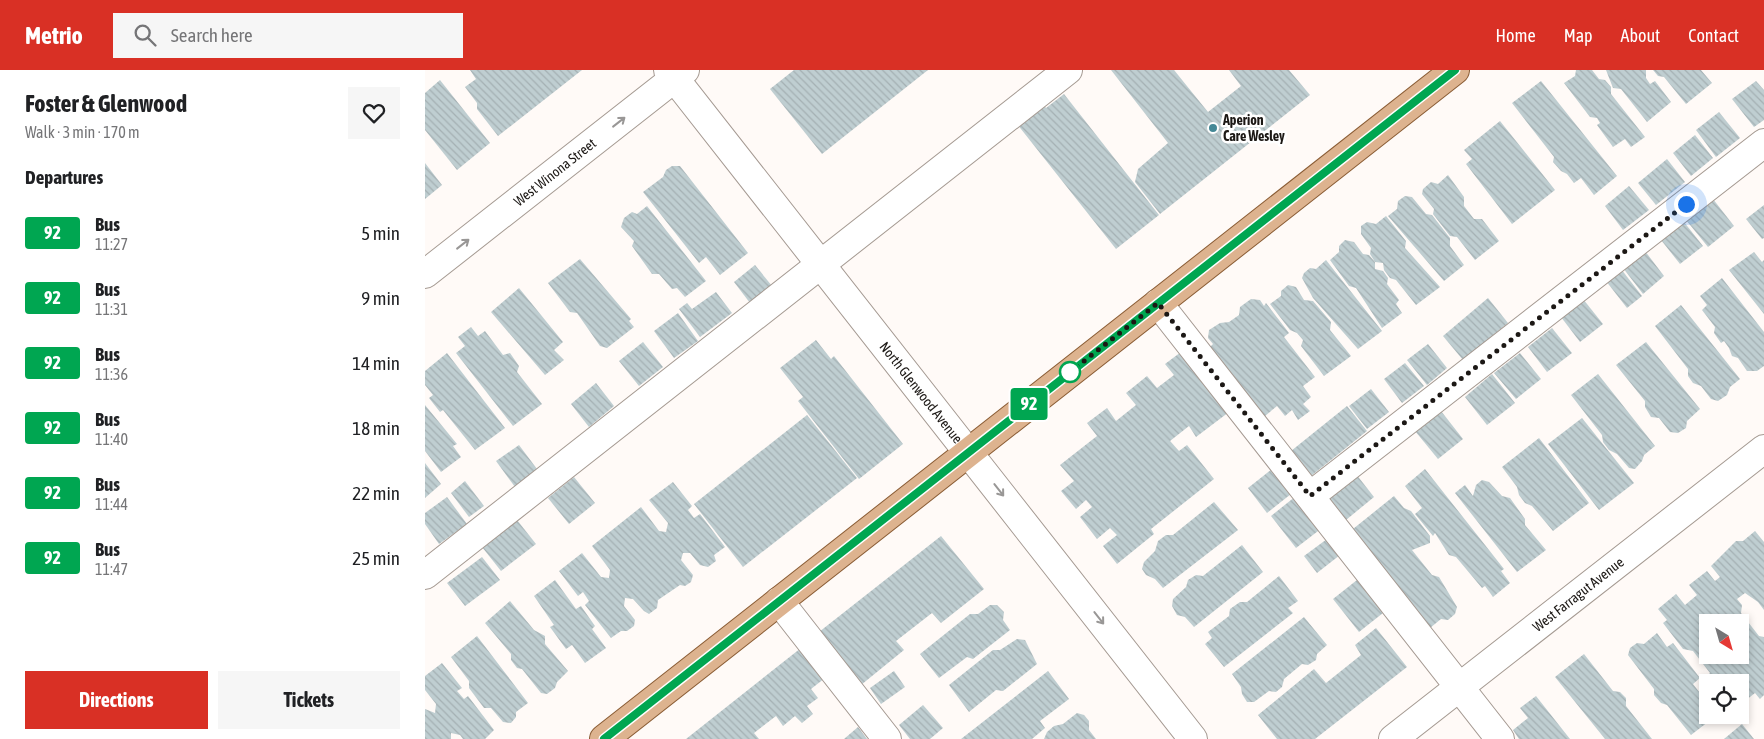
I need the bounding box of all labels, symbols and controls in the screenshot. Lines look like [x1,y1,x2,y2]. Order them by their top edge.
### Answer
search box [113,13,463,58]
icon: search [131,21,159,49]
text: Metrio [25,22,83,49]
text: Search here [171,24,253,46]
text: Home [1496,25,1536,46]
text: Map [1564,25,1593,46]
text: About [1621,25,1660,46]
text: Contact [1688,25,1739,46]
button: heart [348,87,400,139]
text: Foster & Glenwood [25,90,187,117]
place label: Aperion Care Wesley [1222,112,1285,144]
one-way arrow [612,116,625,127]
marker: Aperion Care Wesley [1207,122,1219,134]
text: Walk · 3 min · 170 m [25,123,139,141]
street label: West Winona Street [511,135,599,209]
text: Departures [25,166,103,188]
your location [1674,192,1699,217]
text: Bus [95,213,120,235]
text: 92 [44,222,61,243]
text: 5 min [361,222,400,244]
text: 11:27 [95,235,128,253]
one-way arrow [456,238,469,249]
text: Bus [95,278,120,300]
text: 92 [44,287,61,308]
text: 9 min [361,287,400,309]
text: 11:31 [95,300,128,318]
street label: North Glenwood Avenue [876,339,966,446]
text: Bus [95,343,120,365]
text: 92 [44,352,61,373]
text: 14 min [352,352,400,374]
unlabelled marker [1059,361,1081,383]
text: 11:36 [95,365,128,383]
line badge: 92 [1007,388,1051,420]
text: 92 [1021,393,1037,414]
text: Bus [95,408,120,430]
text: 92 [44,417,61,438]
text: 18 min [352,417,400,439]
text: 11:40 [95,430,128,448]
text: Bus [95,473,120,495]
text: 92 [44,482,61,503]
text: 22 min [352,482,400,504]
one-way arrow [993,483,1004,496]
text: 11:44 [95,495,128,513]
text: Bus [95,538,120,560]
text: 92 [44,547,61,568]
text: 25 min [352,547,400,569]
street label: West Farragut Avenue [1530,554,1627,635]
text: 11:47 [95,560,128,578]
one-way arrow [1093,611,1104,624]
north arrow [1699,614,1749,664]
map controls [1699,614,1749,724]
button: Directions [25,671,208,729]
button: Tickets [218,671,400,729]
button: locate [1699,674,1749,724]

